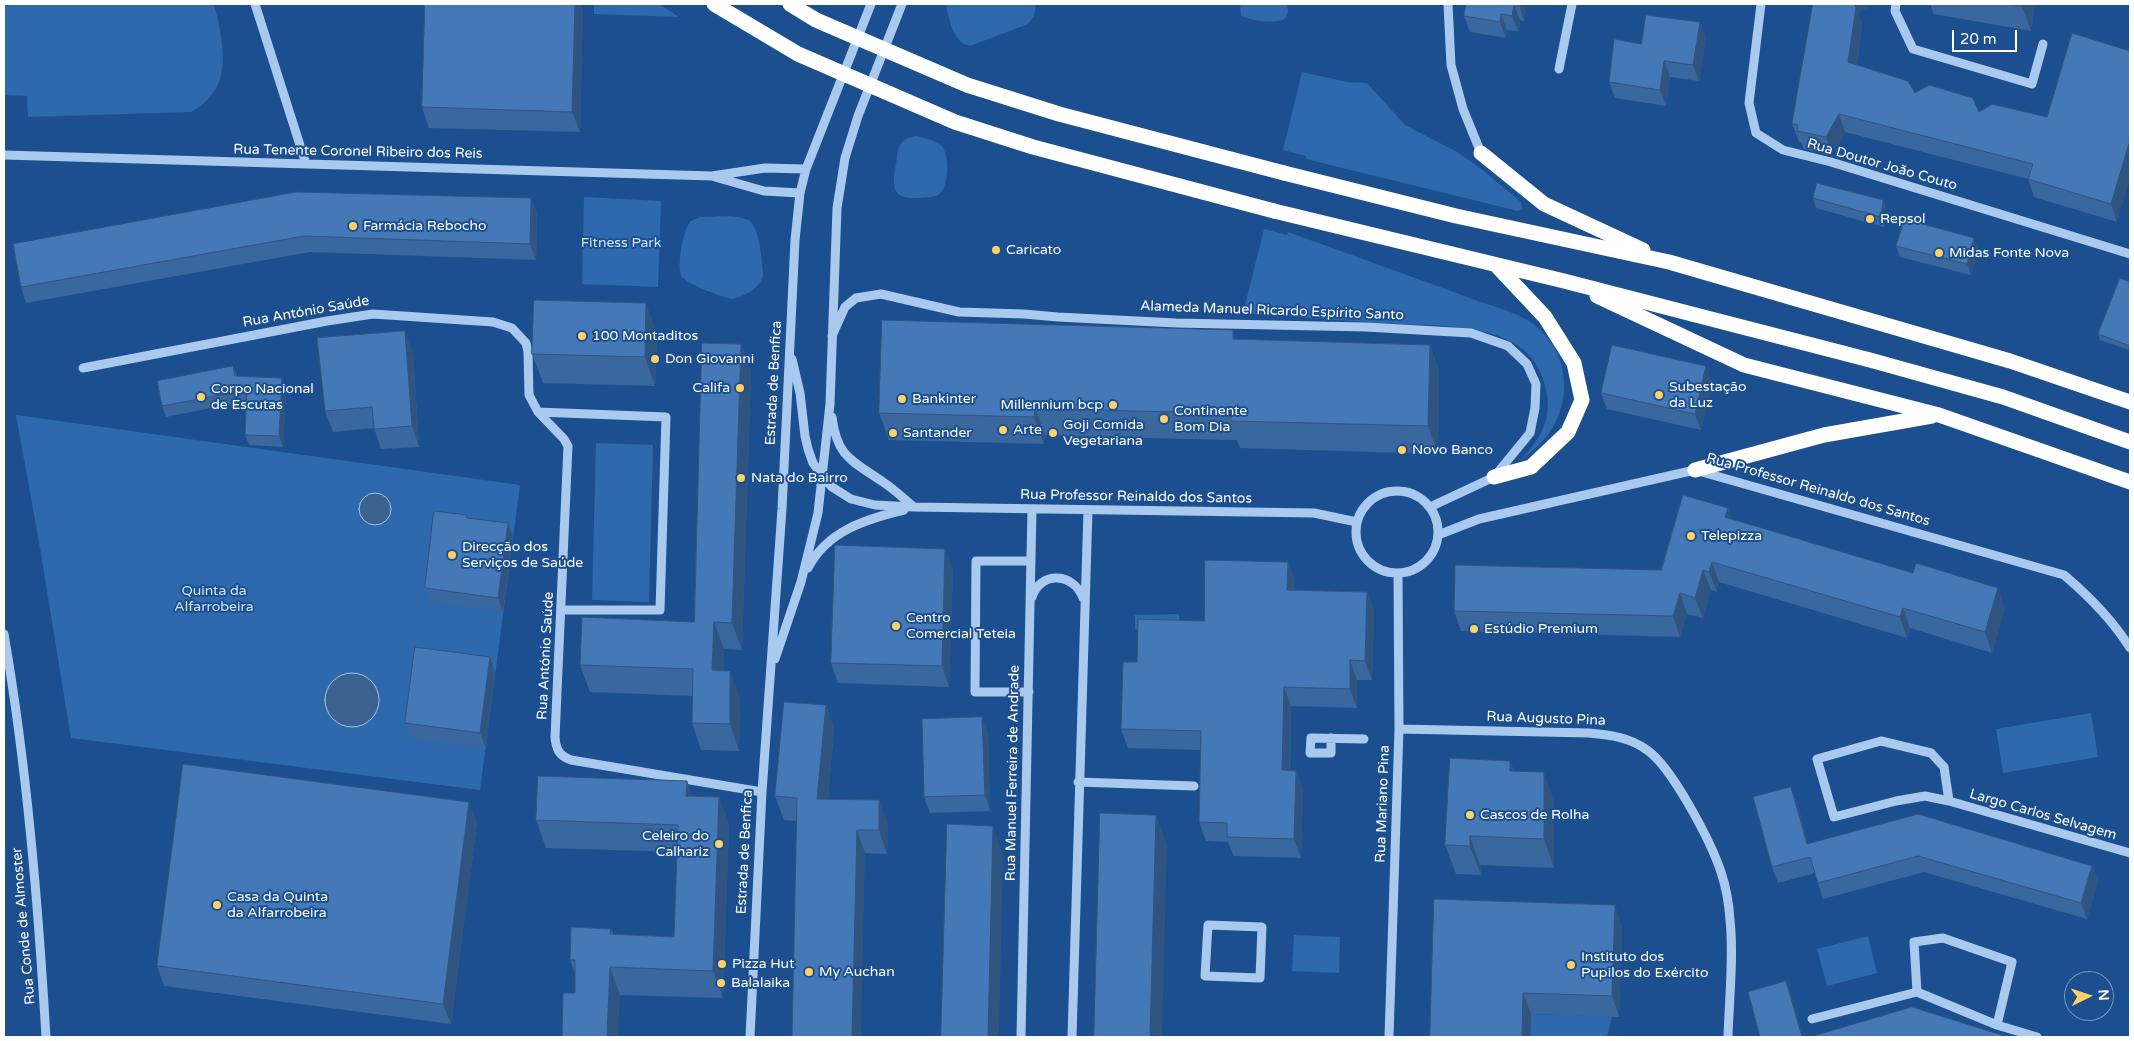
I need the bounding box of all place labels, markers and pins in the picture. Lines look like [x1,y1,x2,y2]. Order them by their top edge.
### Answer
place label: Repsol [1880,211,1925,227]
marker: Repsol [1864,213,1876,225]
place label: Farmácia Rebocho [363,218,487,234]
marker: Farmácia Rebocho [347,220,359,232]
place label: Caricato [1006,242,1061,258]
marker: Caricato [990,244,1002,256]
place label: Midas Fonte Nova [1949,245,2069,261]
marker: Midas Fonte Nova [1933,247,1945,259]
place label: 100 Montaditos [592,328,698,344]
marker: 100 Montaditos [576,330,588,342]
place label: Don Giovanni [665,351,754,367]
marker: Don Giovanni [649,353,661,365]
place label: Subestação da Luz [1669,379,1747,412]
place label: Califa [692,380,730,396]
place label: Corpo Nacional de Escutas [211,381,314,414]
marker: Califa [734,382,746,394]
marker: Subestação da Luz [1653,389,1665,401]
marker: Corpo Nacional de Escutas [195,391,207,403]
place label: Bankinter [912,391,976,407]
marker: Bankinter [896,393,908,405]
place label: Millennium bcp [1001,397,1103,413]
marker: Millennium bcp [1107,399,1119,411]
place label: Continente Bom Dia [1174,403,1247,436]
marker: Continente Bom Dia [1158,413,1170,425]
place label: Goji Comida Vegetariana [1063,417,1144,450]
place label: Arte [1013,422,1042,438]
marker: Arte [997,424,1009,436]
place label: Santander [903,425,972,441]
marker: Santander [887,427,899,439]
marker: Goji Comida Vegetariana [1047,427,1059,439]
place label: Novo Banco [1412,442,1493,458]
marker: Novo Banco [1396,444,1408,456]
place label: Nata do Bairro [751,470,848,486]
marker: Nata do Bairro [735,472,747,484]
place label: Telepizza [1701,528,1762,544]
marker: Telepizza [1685,530,1697,542]
place label: Direcção dos Serviços de Saúde [462,539,583,572]
marker: Direcção dos Serviços de Saúde [446,549,458,561]
place label: Centro Comercial Teteia [906,610,1016,642]
marker: Centro Comercial Teteia [890,620,902,632]
place label: Estúdio Premium [1484,621,1598,637]
marker: Estúdio Premium [1468,623,1480,635]
place label: Cascos de Rolha [1480,807,1589,823]
marker: Cascos de Rolha [1464,809,1476,821]
place label: Celeiro do Calhariz [642,828,709,860]
marker: Celeiro do Calhariz [713,838,725,850]
place label: Casa da Quinta da Alfarrobeira [227,889,328,922]
marker: Casa da Quinta da Alfarrobeira [211,899,223,911]
place label: Instituto dos Pupilos do Exército [1581,949,1709,982]
place label: Pizza Hut [732,956,794,972]
marker: Pizza Hut [716,958,728,970]
marker: Instituto dos Pupilos do Exército [1565,959,1577,971]
place label: My Auchan [819,964,895,980]
marker: My Auchan [803,966,815,978]
place label: Balalaika [731,975,790,991]
marker: Balalaika [715,977,727,989]

